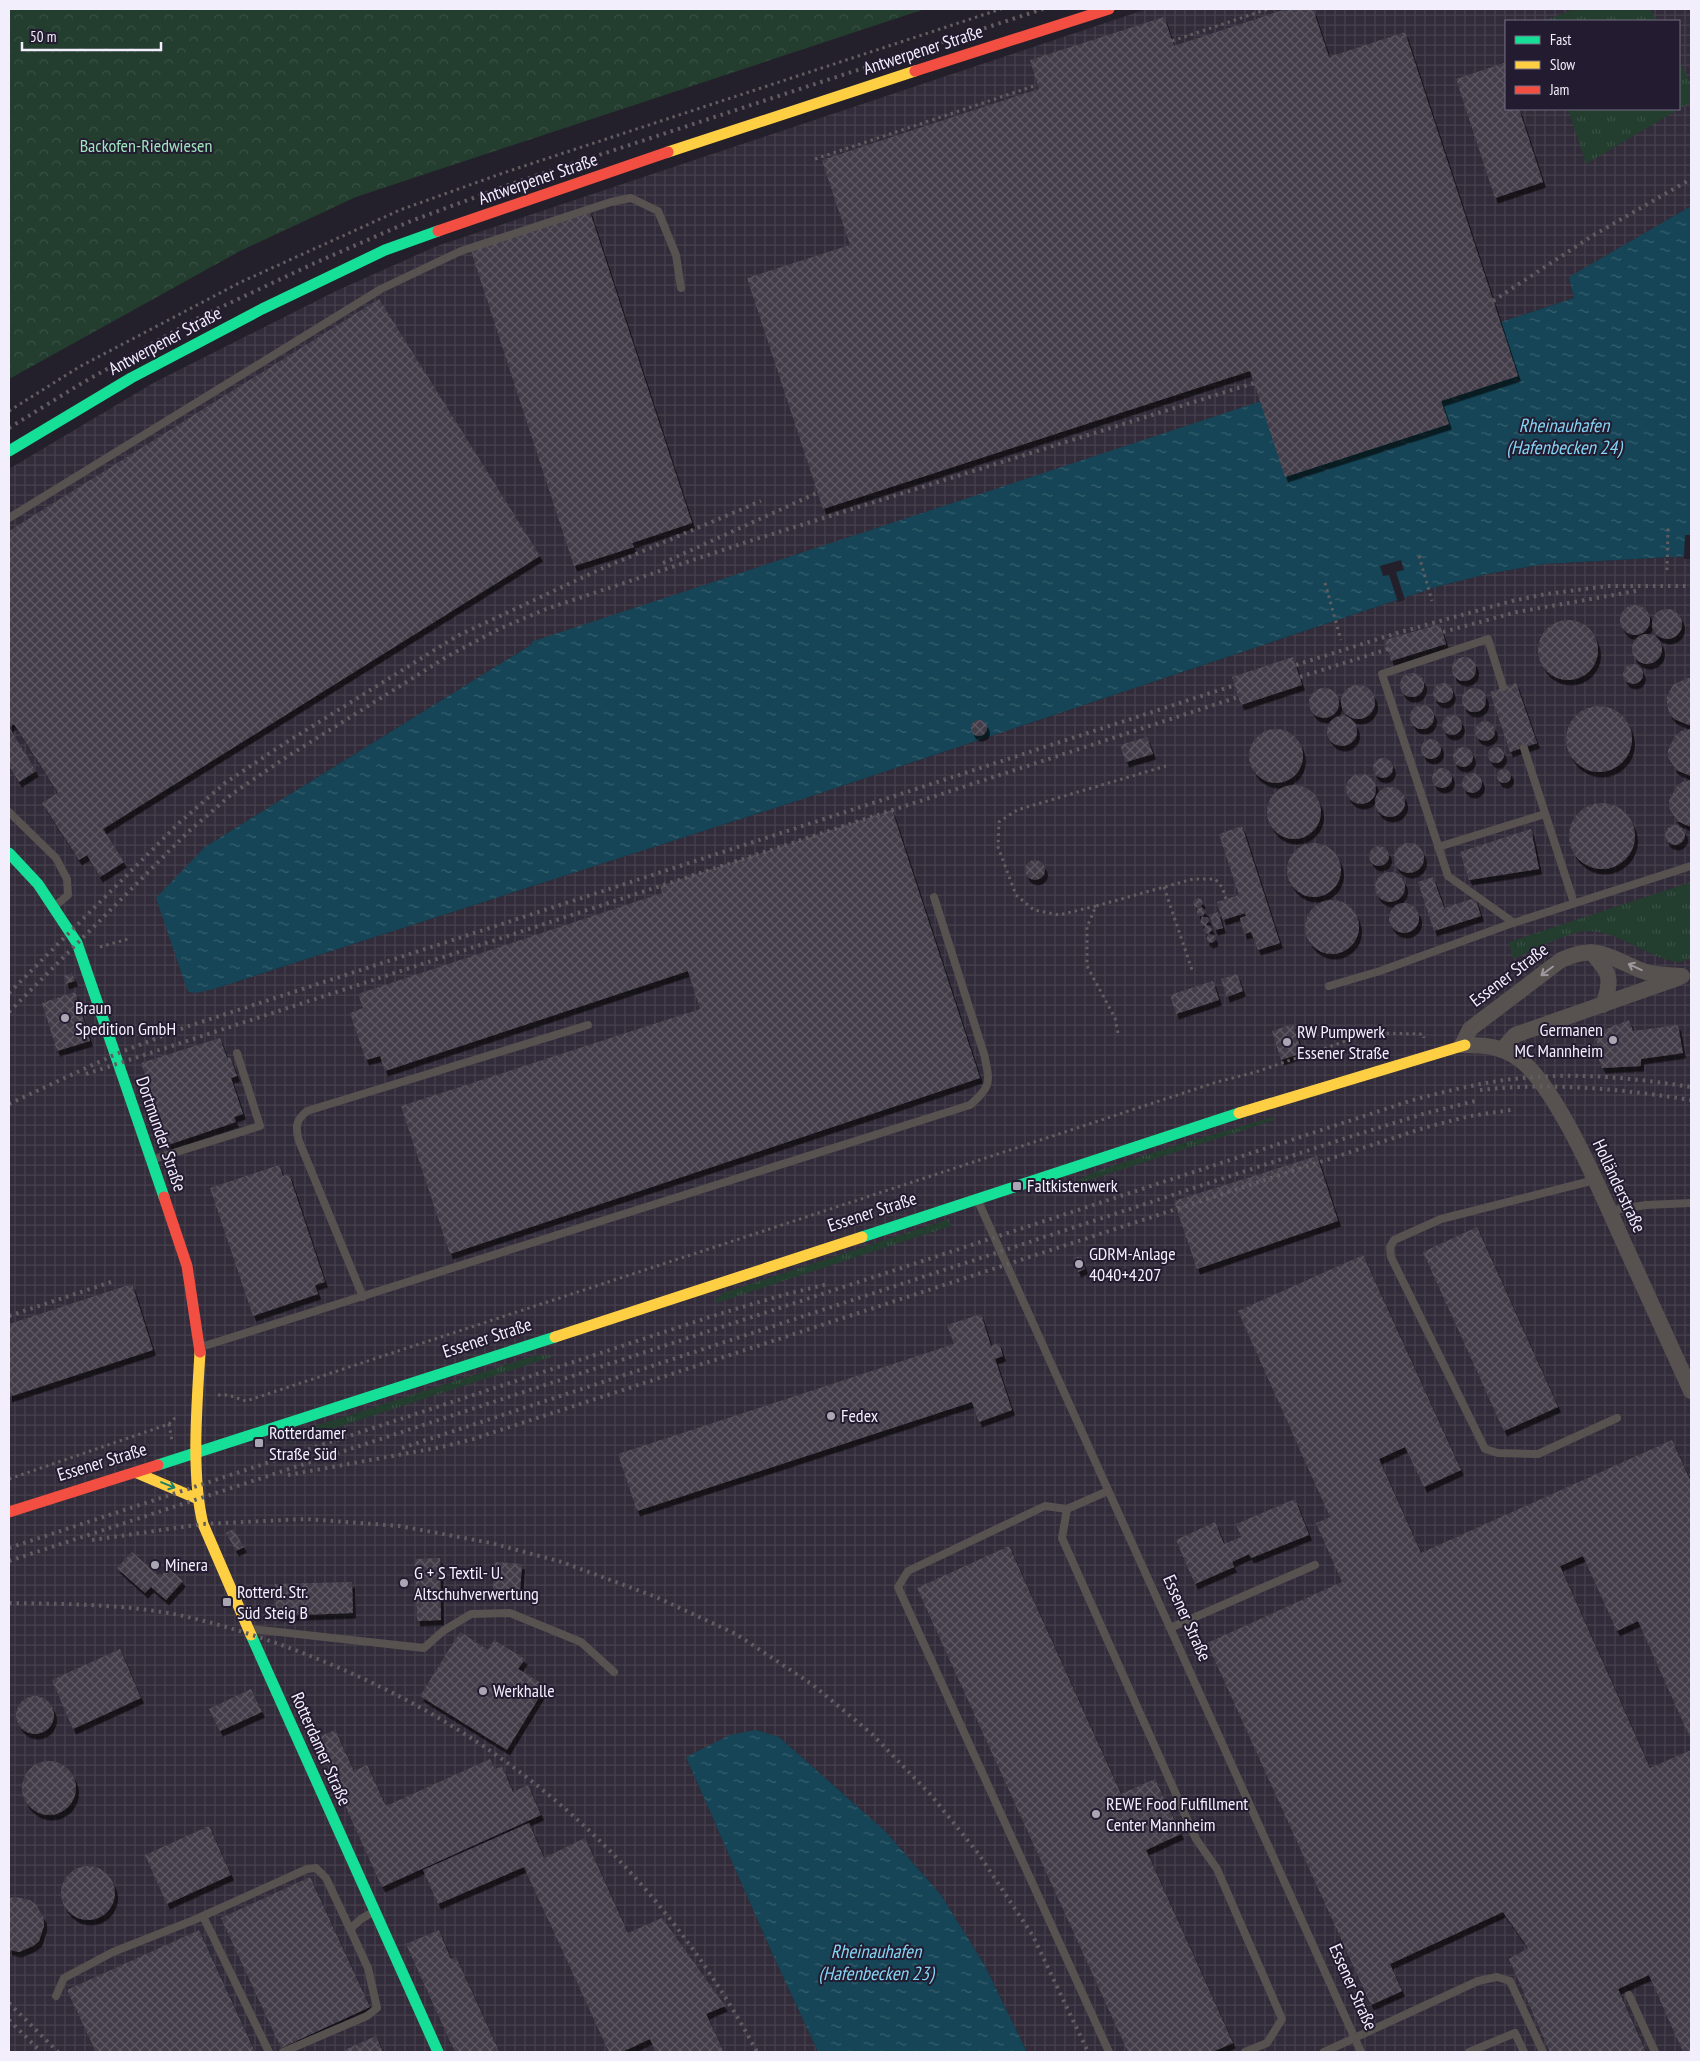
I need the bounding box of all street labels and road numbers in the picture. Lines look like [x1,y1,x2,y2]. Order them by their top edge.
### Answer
street label: Antwerpener Straße [860,19,986,80]
street label: Antwerpener Straße [475,147,600,210]
street label: Antwerpener Straße [104,301,225,380]
street label: Essener Straße [1465,938,1553,1012]
street label: Dortmunder Straße [131,1073,192,1194]
street label: Holländerstraße [1588,1135,1651,1236]
street label: Essener Straße [824,1186,919,1237]
street label: Essener Straße [439,1312,534,1363]
street label: Essener Straße [54,1437,149,1486]
street label: Essener Straße [1158,1571,1217,1665]
street label: Rotterdamer Straße [286,1689,357,1809]
street label: Essener Straße [1324,1940,1383,2034]

